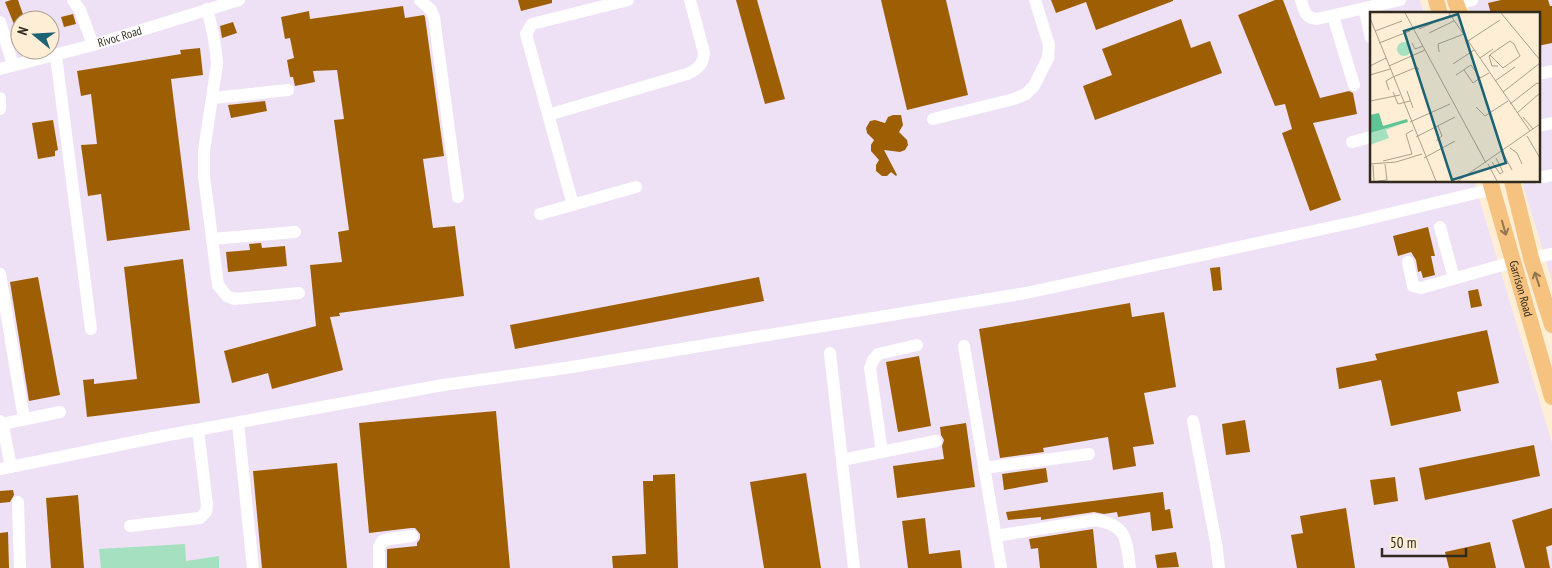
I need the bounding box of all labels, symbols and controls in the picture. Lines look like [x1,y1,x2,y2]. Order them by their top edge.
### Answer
north arrow [10,10,60,60]
inset map [1370,12,1540,182]
street label: Rivoc Road [96,22,143,50]
text: N [13,25,32,37]
one-way arrow [1499,220,1509,236]
street label: Garrison Road [1506,259,1537,318]
one-way arrow [1532,271,1542,287]
scale bar [1382,526,1466,558]
text: 50 m [1390,533,1416,552]

